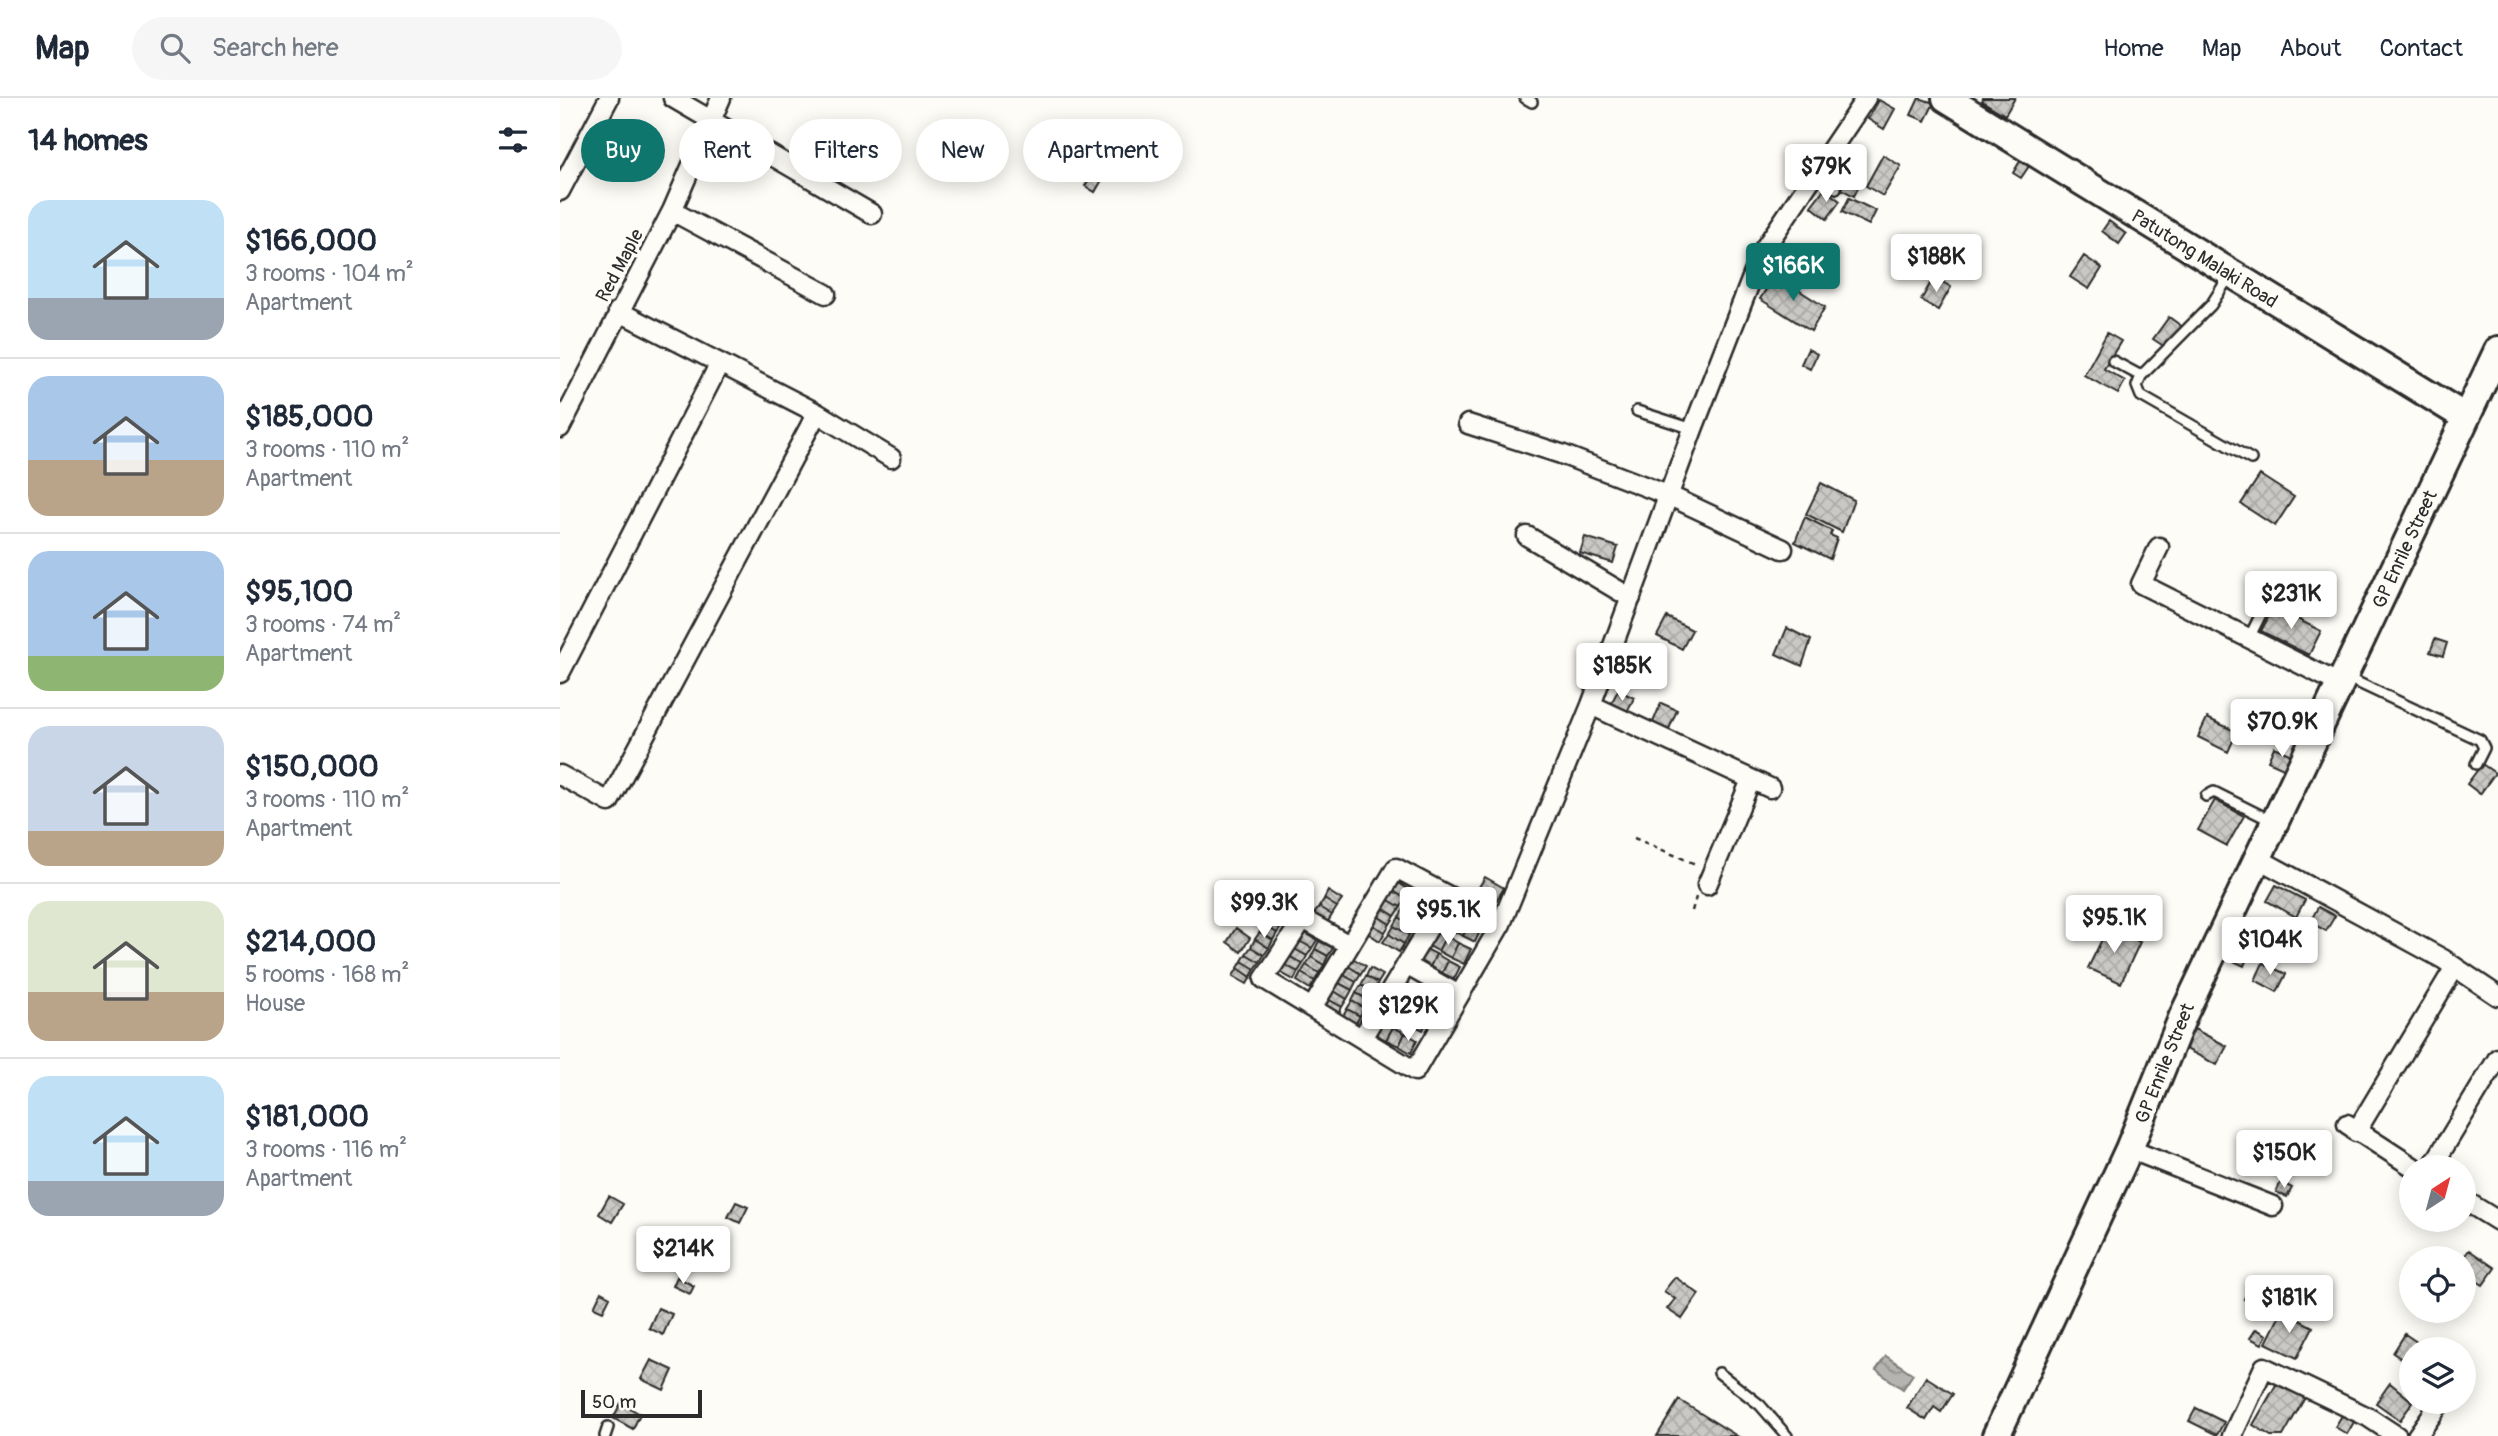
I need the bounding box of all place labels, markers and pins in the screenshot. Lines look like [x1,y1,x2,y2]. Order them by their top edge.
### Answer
pin: $79K [1785,144,1867,204]
pin: $188K [1887,234,1985,294]
pin: $166K [1744,244,1842,303]
pin: $231K [2242,572,2340,631]
pin: $185K [1573,644,1671,703]
pin: $70.9K [2225,700,2339,759]
pin: $99.3K [1207,880,1321,940]
pin: $95.1K [1391,888,1505,947]
pin: $95.1K [2057,896,2171,955]
pin: $104K [2221,918,2319,977]
pin: $129K [1359,984,1457,1043]
pin: $150K [2235,1130,2333,1190]
pin: $214K [634,1226,732,1286]
pin: $181K [2240,1276,2338,1335]

